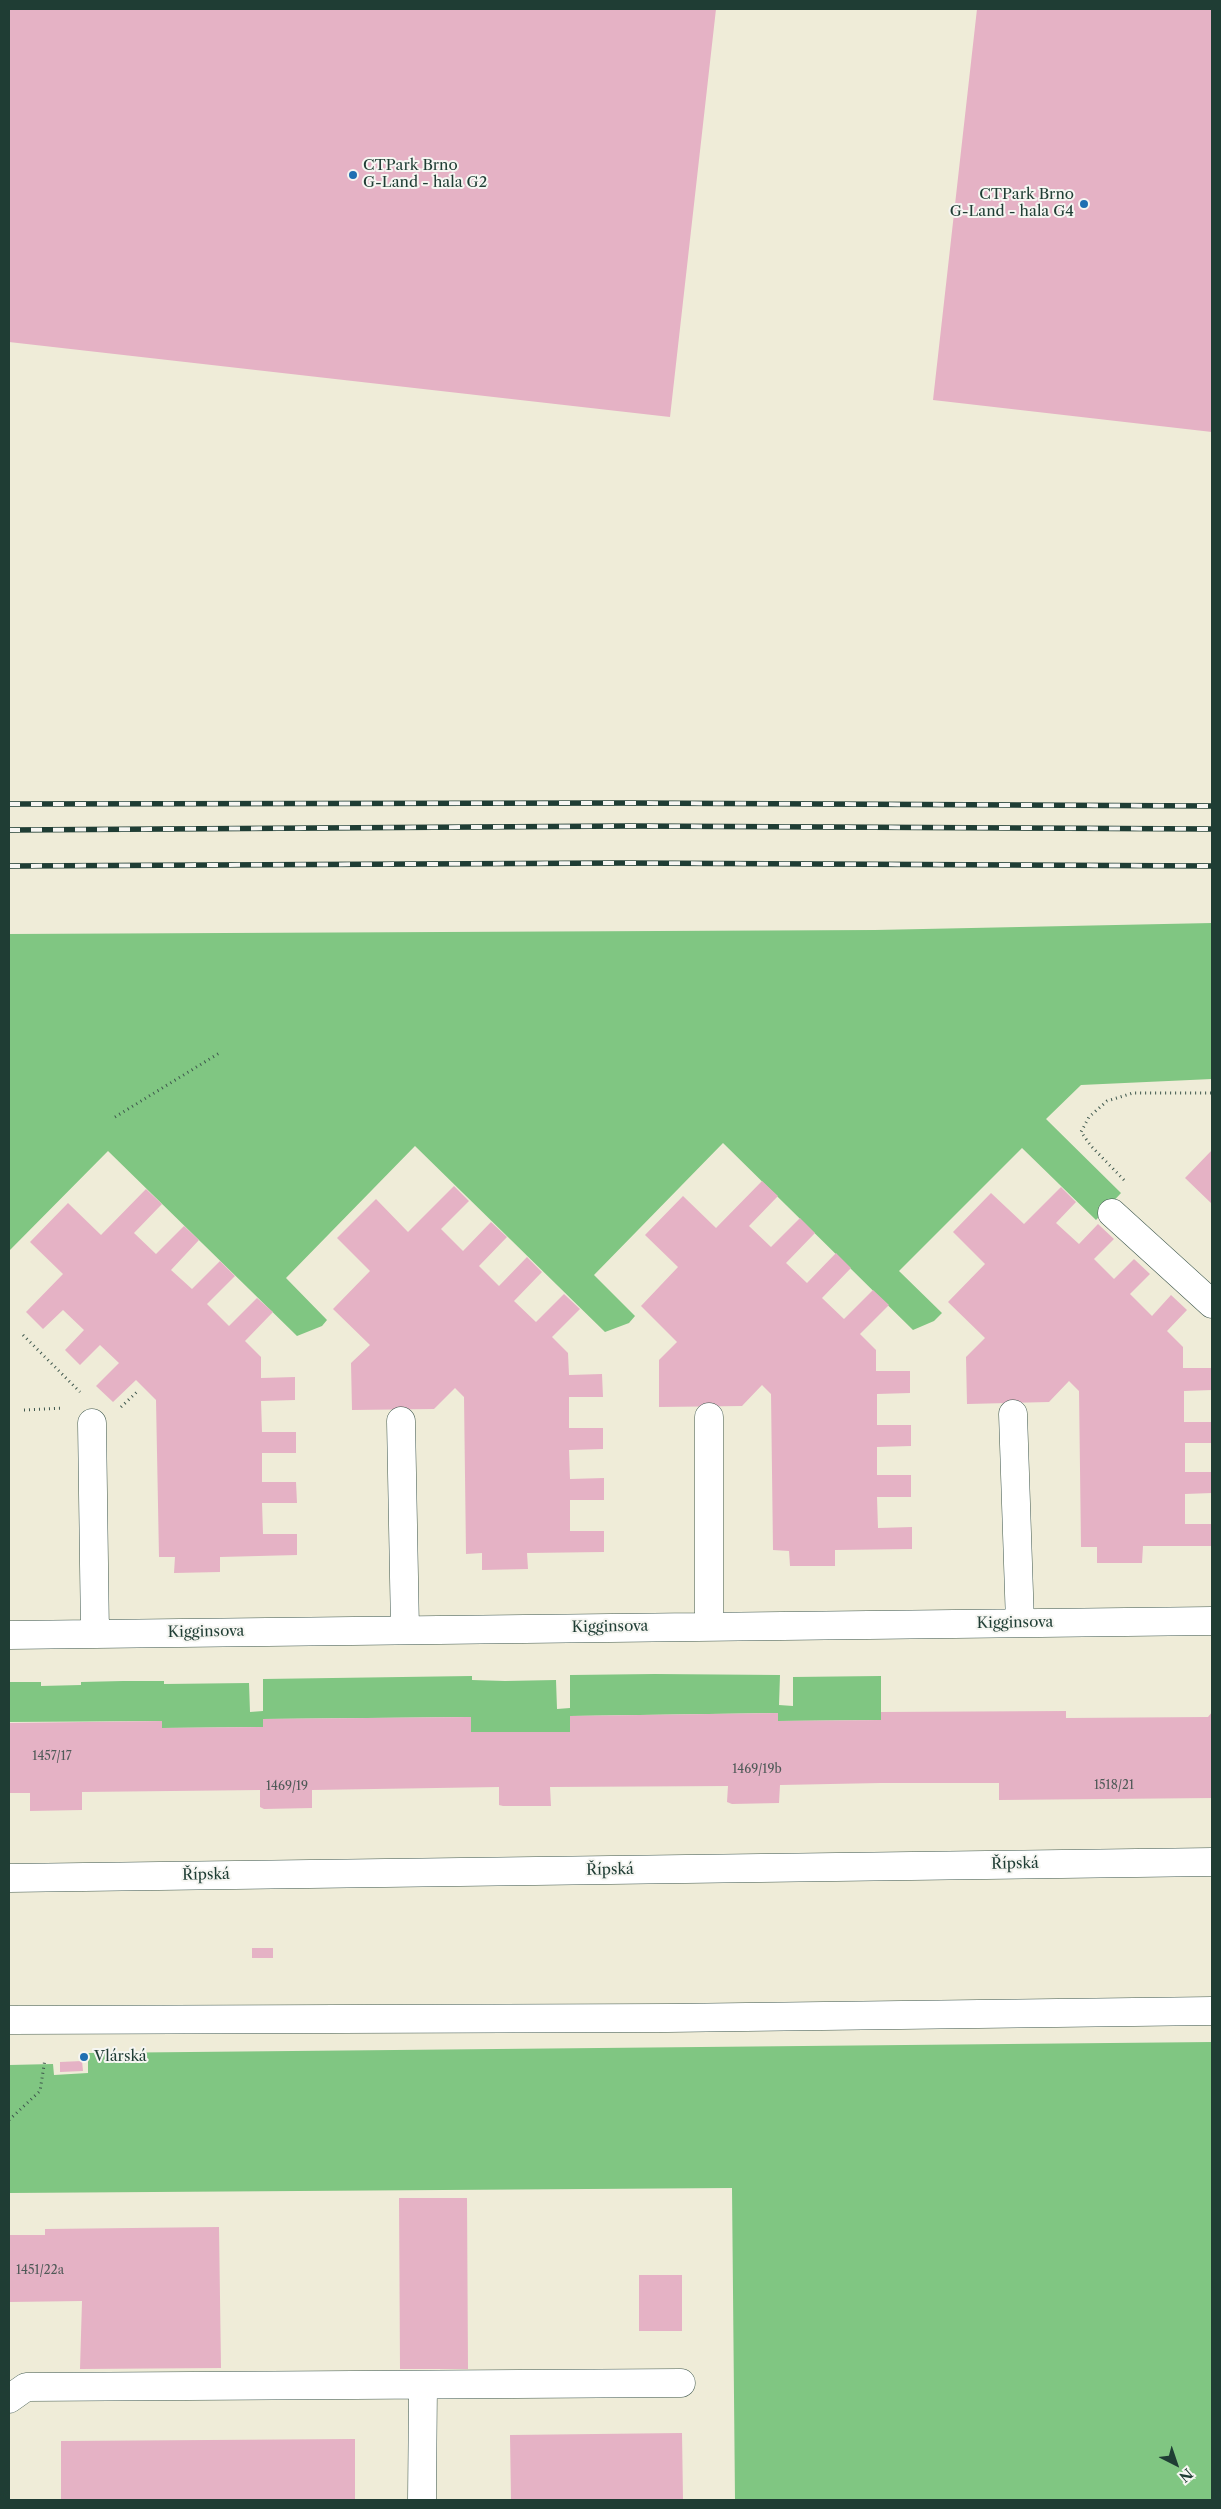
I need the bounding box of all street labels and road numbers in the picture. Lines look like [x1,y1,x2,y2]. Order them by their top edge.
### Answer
street label: Kigginsova [976,1613,1054,1633]
street label: Kigginsova [571,1617,649,1637]
street label: Kigginsova [167,1622,245,1642]
street label: Řípská [991,1855,1039,1873]
street label: Řípská [586,1861,634,1879]
street label: Řípská [182,1866,230,1884]

